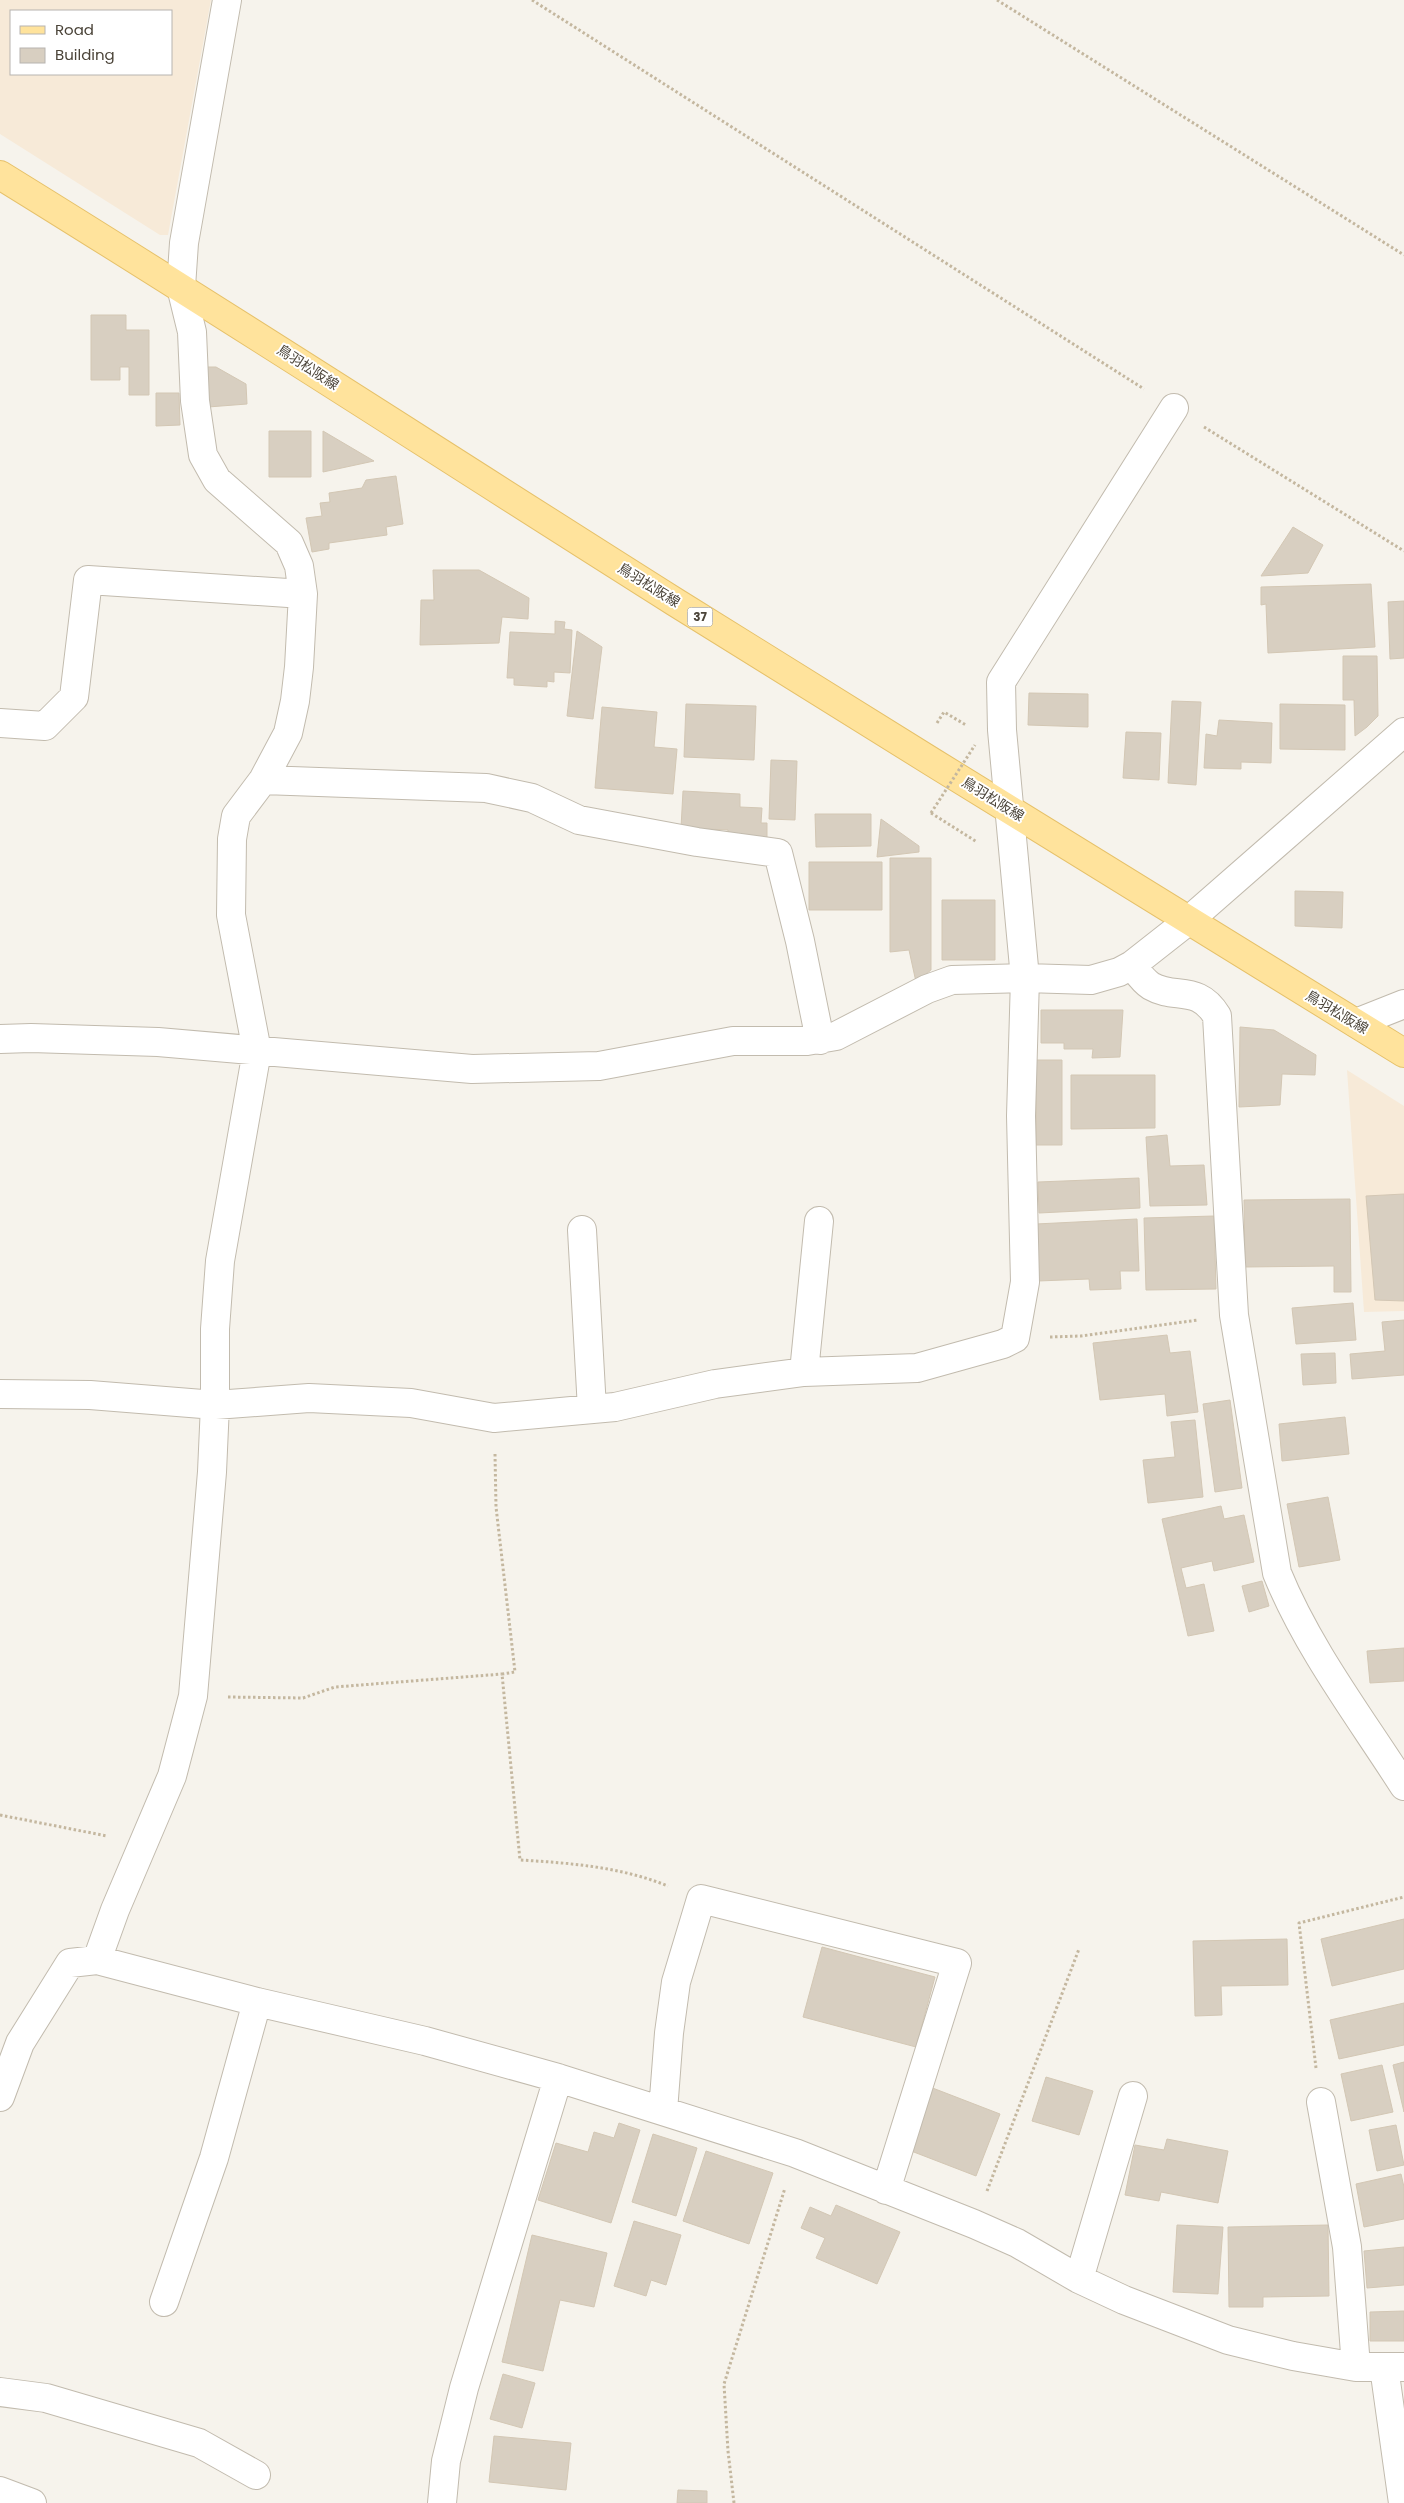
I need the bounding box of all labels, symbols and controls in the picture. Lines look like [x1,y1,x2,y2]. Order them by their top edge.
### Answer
legend [10,10,172,75]
text: Road [55,19,94,40]
text: Building [55,44,115,65]
street label: 鳥羽松阪線 [273,340,343,394]
street label: 鳥羽松阪線 [614,558,684,612]
road number: 37 [688,608,712,626]
street label: 鳥羽松阪線 [958,772,1028,826]
street label: 鳥羽松阪線 [1302,985,1372,1039]

